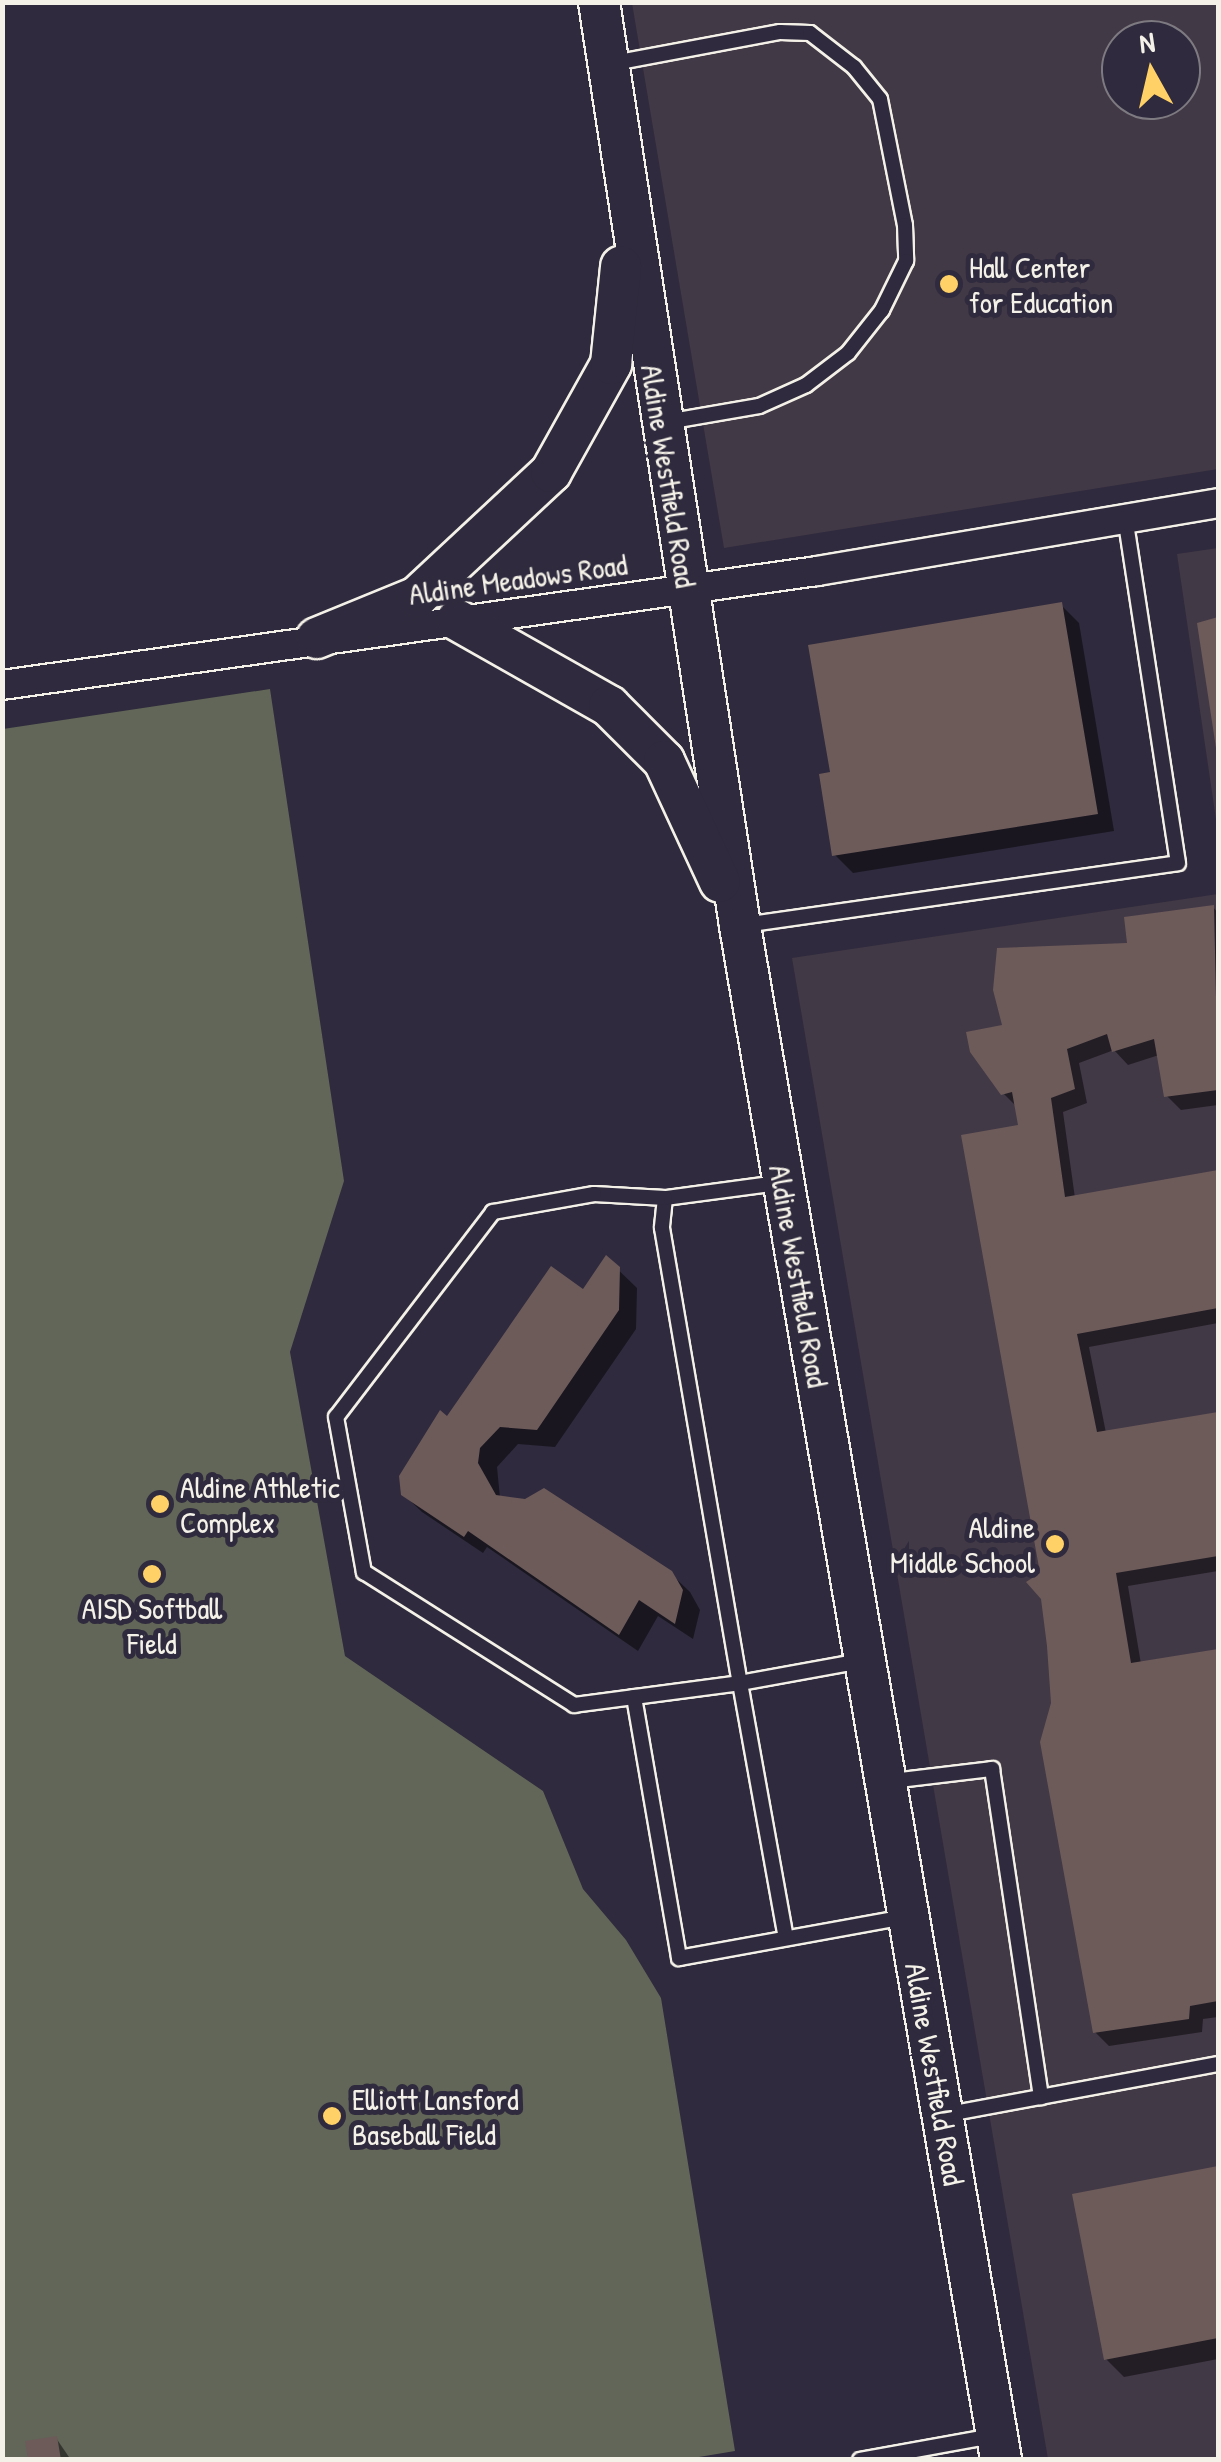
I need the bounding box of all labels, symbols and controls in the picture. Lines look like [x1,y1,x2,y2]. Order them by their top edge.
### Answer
north arrow [1101,20,1201,120]
text: N [1137,22,1157,62]
place label: Hall Center for Education [969,249,1113,320]
marker: Hall Center for Education [938,273,960,295]
street label: Aldine Westfield Road [634,362,704,590]
street label: Aldine Meadows Road [406,546,630,612]
street label: Aldine Westfield Road [762,1162,836,1390]
place label: Aldine Athletic Complex [180,1469,340,1540]
marker: Aldine Athletic Complex [149,1493,171,1515]
place label: Aldine Middle School [890,1509,1035,1580]
marker: Aldine Middle School [1044,1533,1066,1555]
marker: AISD Softball Field [141,1563,163,1585]
place label: AISD Softball Field [82,1590,222,1660]
street label: Aldine Westfield Road [898,1960,972,2188]
place label: Elliott Lansford Baseball Field [352,2081,519,2152]
marker: Elliott Lansford Baseball Field [321,2105,343,2127]

